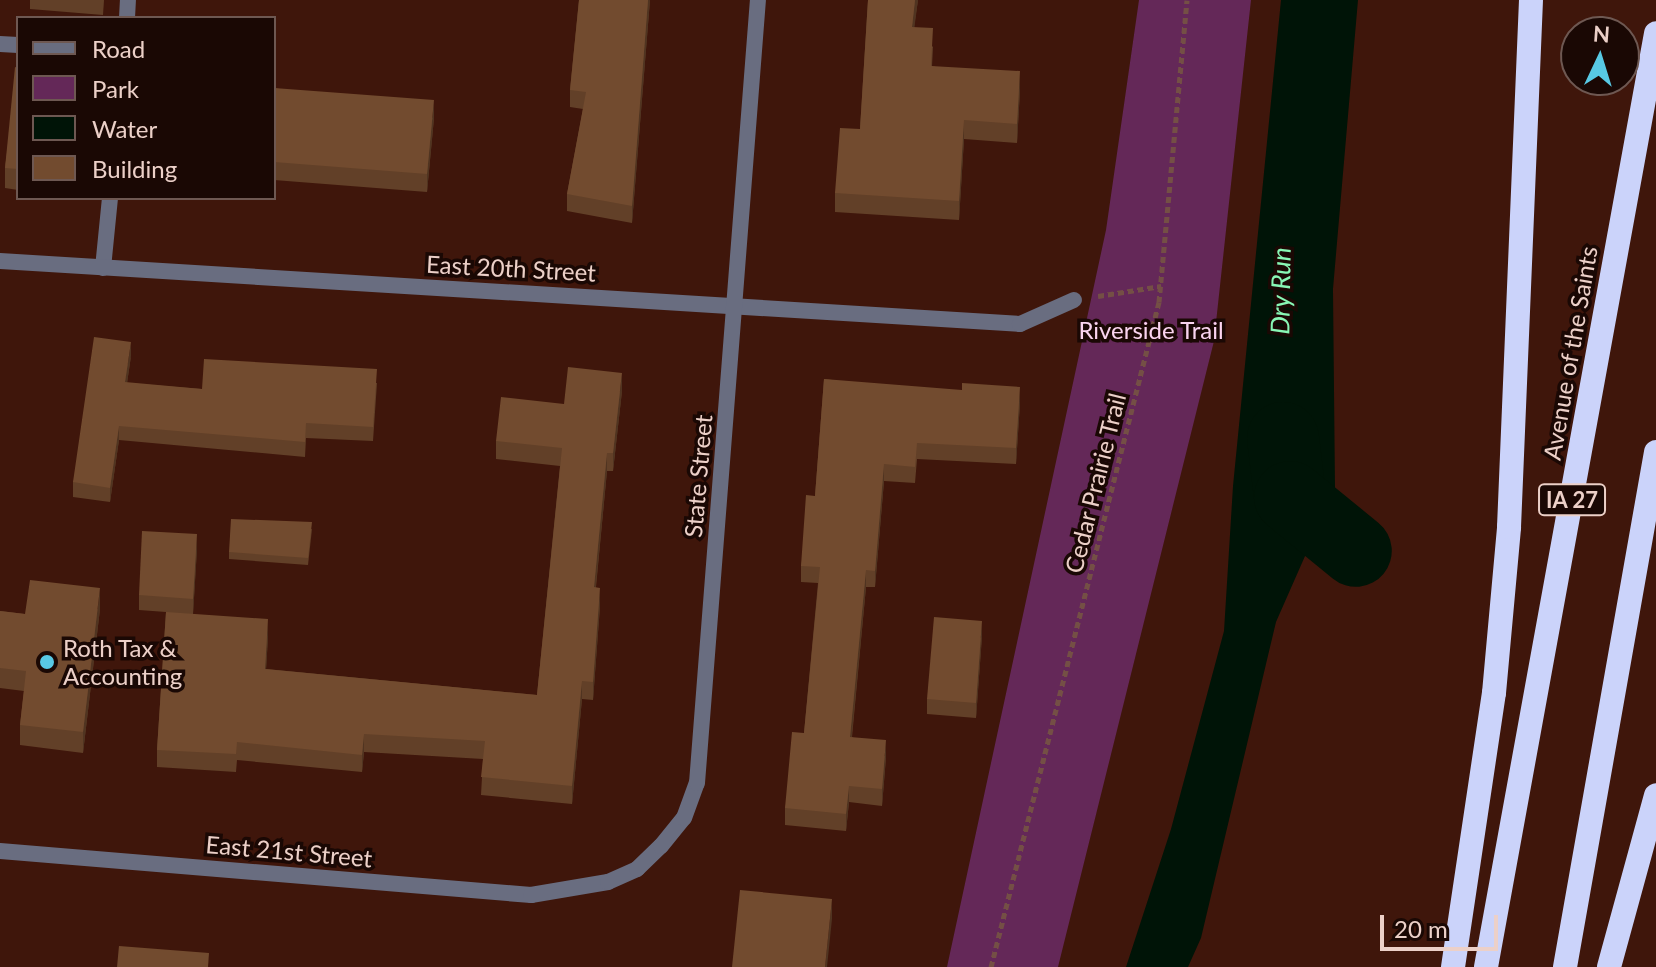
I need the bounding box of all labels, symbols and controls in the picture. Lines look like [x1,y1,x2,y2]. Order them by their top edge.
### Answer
legend [16,16,276,200]
north arrow [1560,16,1640,96]
text: N [1592,19,1611,48]
text: Road [92,34,145,63]
text: Park [92,74,139,103]
text: Water [92,114,157,143]
text: Building [92,154,177,183]
street label: Avenue of the Saints [1537,244,1603,462]
water label: Dry Run [1265,247,1297,335]
street label: East 20th Street [425,249,597,287]
park label: Riverside Trail [1078,316,1224,344]
street label: Cedar Prairie Trail [1059,389,1131,577]
street label: State Street [678,413,718,539]
road number: IA 27 [1536,482,1608,518]
place label: Roth Tax & Accounting [63,634,182,690]
marker: Roth Tax & Accounting [38,653,56,671]
street label: East 21st Street [205,829,373,873]
scale bar [1384,899,1502,949]
text: 20 m [1394,914,1448,943]

